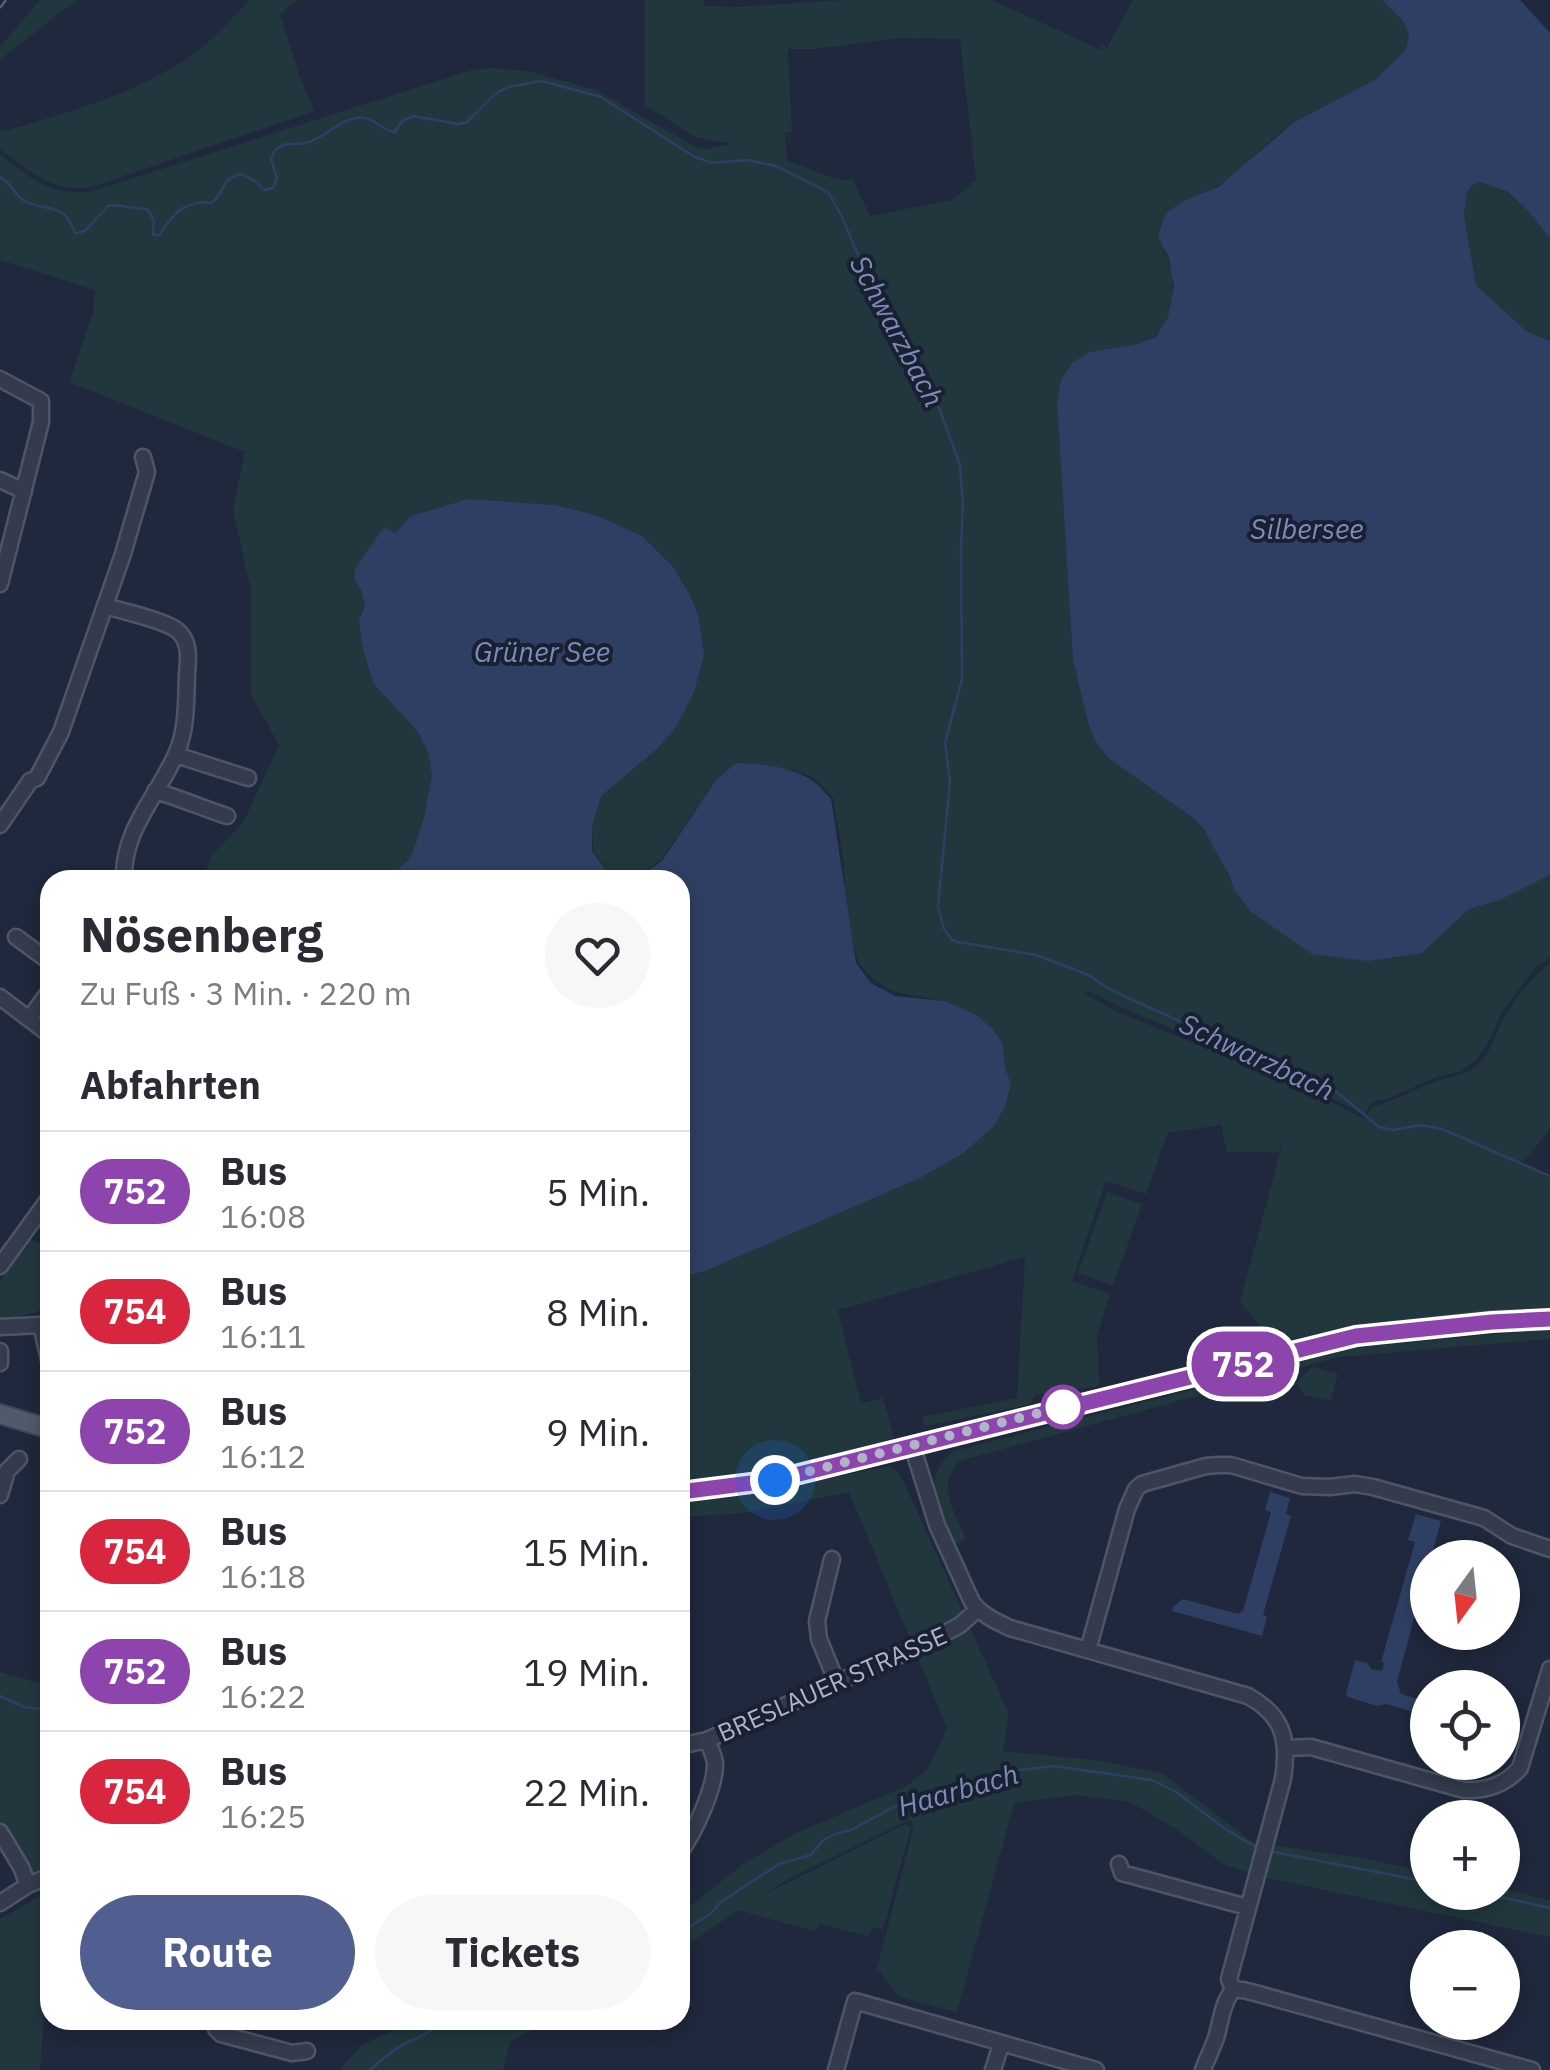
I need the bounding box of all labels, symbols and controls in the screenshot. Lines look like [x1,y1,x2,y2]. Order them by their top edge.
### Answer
water label: Schwarzbach [842,249,953,413]
water label: Silbersee [1250,510,1364,547]
water label: Grüner See [474,633,610,670]
text: Nösenberg [80,903,323,965]
button: heart [545,903,650,1008]
text: Zu Fuß · 3 Min. · 220 m [80,972,412,1014]
water label: Schwarzbach [1174,1005,1341,1109]
text: Abfahrten [80,1060,261,1109]
text: Bus [220,1146,287,1195]
text: 5 Min. [546,1167,650,1216]
text: 752 [103,1168,167,1214]
text: 16:08 [220,1195,306,1237]
text: Bus [220,1266,287,1315]
text: 8 Min. [546,1287,650,1336]
text: 754 [103,1288,167,1334]
text: 16:11 [220,1315,306,1357]
line badge: 752 [1186,1332,1300,1396]
text: 752 [1211,1341,1275,1387]
text: Bus [220,1386,287,1435]
unlabelled marker [1042,1386,1084,1428]
text: 9 Min. [546,1407,650,1456]
text: 752 [103,1408,167,1454]
text: 16:12 [220,1435,306,1477]
your location [750,1455,800,1505]
text: Bus [220,1506,287,1555]
text: 15 Min. [523,1527,650,1576]
text: 754 [103,1528,167,1574]
north arrow [1410,1540,1520,1650]
map controls [1410,1540,1520,2040]
text: 16:18 [220,1555,306,1597]
street label: BRESLAUER STRASSE [712,1618,952,1749]
text: Bus [220,1626,287,1675]
text: 19 Min. [523,1647,650,1696]
text: 752 [103,1648,167,1694]
button: locate [1410,1670,1520,1780]
text: 16:22 [220,1675,306,1717]
text: Bus [220,1746,287,1795]
water label: Haarbach [893,1755,1022,1824]
text: 22 Min. [523,1767,650,1816]
text: 754 [103,1768,167,1814]
text: 16:25 [220,1795,306,1837]
button: + [1410,1800,1520,1910]
button: Route [80,1895,355,2010]
button: Tickets [375,1895,650,2010]
button: − [1410,1930,1520,2040]

